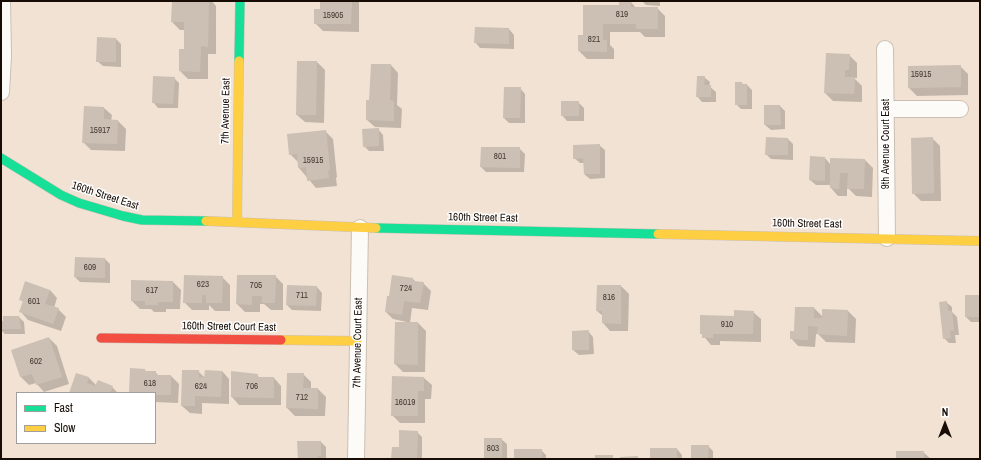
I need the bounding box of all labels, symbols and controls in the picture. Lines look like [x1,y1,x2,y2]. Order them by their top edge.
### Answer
house number: 819 [616,10,628,20]
house number: 15905 [323,11,343,21]
house number: 821 [588,35,600,45]
house number: 15915 [911,70,931,80]
street label: 7th Avenue East [219,78,233,144]
street label: 9th Avenue Court East [879,99,893,189]
house number: 15917 [90,126,110,136]
house number: 801 [494,152,506,162]
house number: 15915 [303,156,323,166]
street label: 160th Street East [70,179,140,213]
street label: 160th Street East [448,211,518,225]
street label: 160th Street East [772,217,842,231]
house number: 609 [84,263,96,273]
house number: 623 [197,280,209,290]
house number: 705 [250,281,262,291]
house number: 724 [400,284,412,294]
house number: 617 [146,286,158,296]
house number: 711 [296,291,308,301]
house number: 816 [603,293,615,303]
house number: 601 [28,297,40,307]
street label: 7th Avenue Court East [351,298,365,388]
street label: 160th Street Court East [182,320,276,334]
house number: 910 [721,320,733,330]
house number: 602 [30,357,42,367]
house number: 618 [144,379,156,389]
house number: 624 [195,382,207,392]
house number: 706 [246,382,258,392]
legend [16,392,156,444]
house number: 712 [296,393,308,403]
house number: 16019 [395,398,415,408]
text: Fast [54,400,73,416]
north arrow [925,404,965,444]
text: N [942,405,948,419]
text: Slow [54,420,75,436]
house number: 803 [487,444,499,454]

